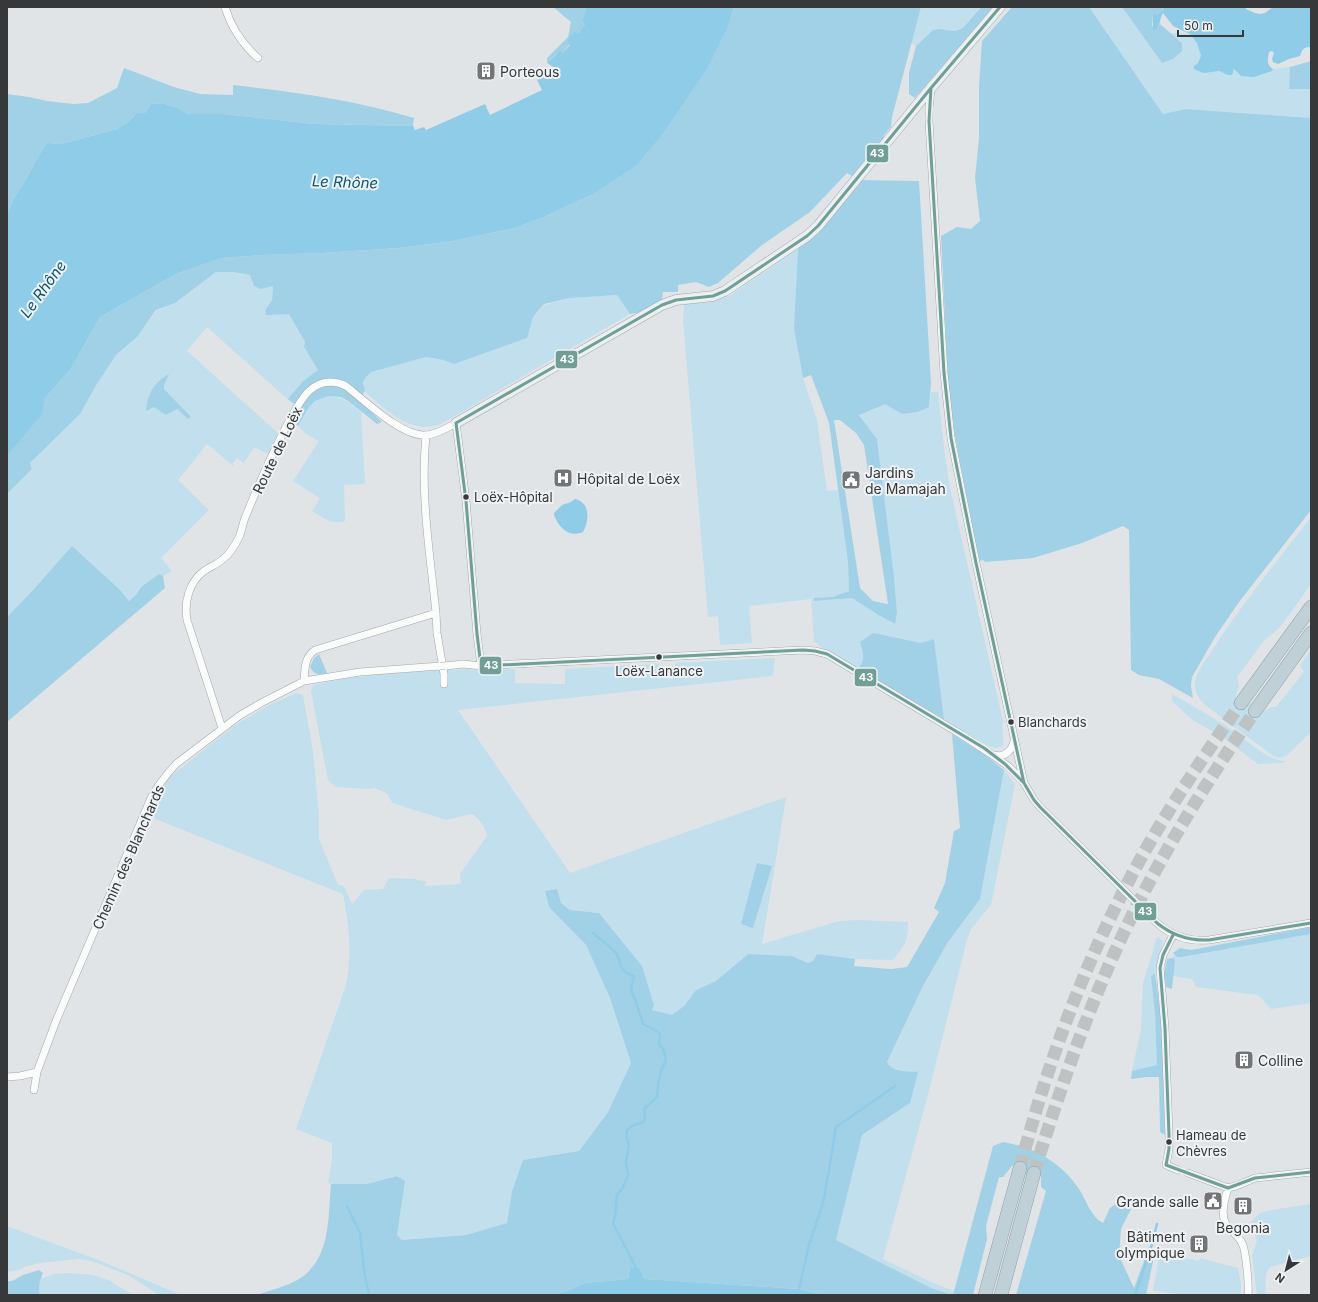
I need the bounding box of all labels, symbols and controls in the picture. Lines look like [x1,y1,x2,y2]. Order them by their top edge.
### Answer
scale bar [1178,12,1243,38]
text: 50 m [1184,18,1213,33]
building icon: Porteous [475,60,497,82]
place label: Porteous [500,63,559,80]
line badge: 43 [866,144,889,163]
text: 43 [870,146,884,160]
water label: Le Rhône [312,171,378,193]
water label: Le Rhône [16,257,70,321]
line badge: 43 [555,350,578,369]
text: 43 [560,352,574,366]
street label: Route de Loëx [249,403,306,496]
place label: Jardins de Mamajah [865,464,946,497]
hospital icon: Hôpital de Loëx [552,467,574,489]
public building icon: Jardins de Mamajah [840,469,862,491]
place label: Hôpital de Loëx [577,470,680,487]
place label: Loëx-Hôpital [474,489,553,505]
marker: Loëx-Hôpital [461,492,471,502]
marker: Loëx-Lanance [654,652,664,662]
line badge: 43 [479,656,502,675]
text: 43 [484,658,498,672]
place label: Loëx-Lanance [615,663,703,679]
line badge: 43 [854,668,877,687]
text: 43 [859,670,873,684]
place label: Blanchards [1018,714,1087,730]
marker: Blanchards [1006,717,1016,727]
street label: Chemin des Blanchards [88,782,168,932]
line badge: 43 [1134,902,1157,921]
text: 43 [1138,904,1152,918]
building icon: Colline [1233,1049,1255,1071]
place label: Colline [1258,1052,1303,1069]
place label: Hameau de Chèvres [1176,1127,1246,1159]
marker: Hameau de Chèvres [1164,1137,1174,1147]
public building icon: Grande salle [1202,1190,1224,1212]
place label: Grande salle [1116,1193,1199,1210]
building icon: Begonia [1232,1195,1254,1217]
place label: Begonia [1216,1219,1270,1236]
place label: Bâtiment olympique [1116,1228,1185,1261]
building icon: Bâtiment olympique [1188,1233,1210,1255]
north arrow [1266,1250,1306,1290]
text: N [1273,1270,1288,1286]

